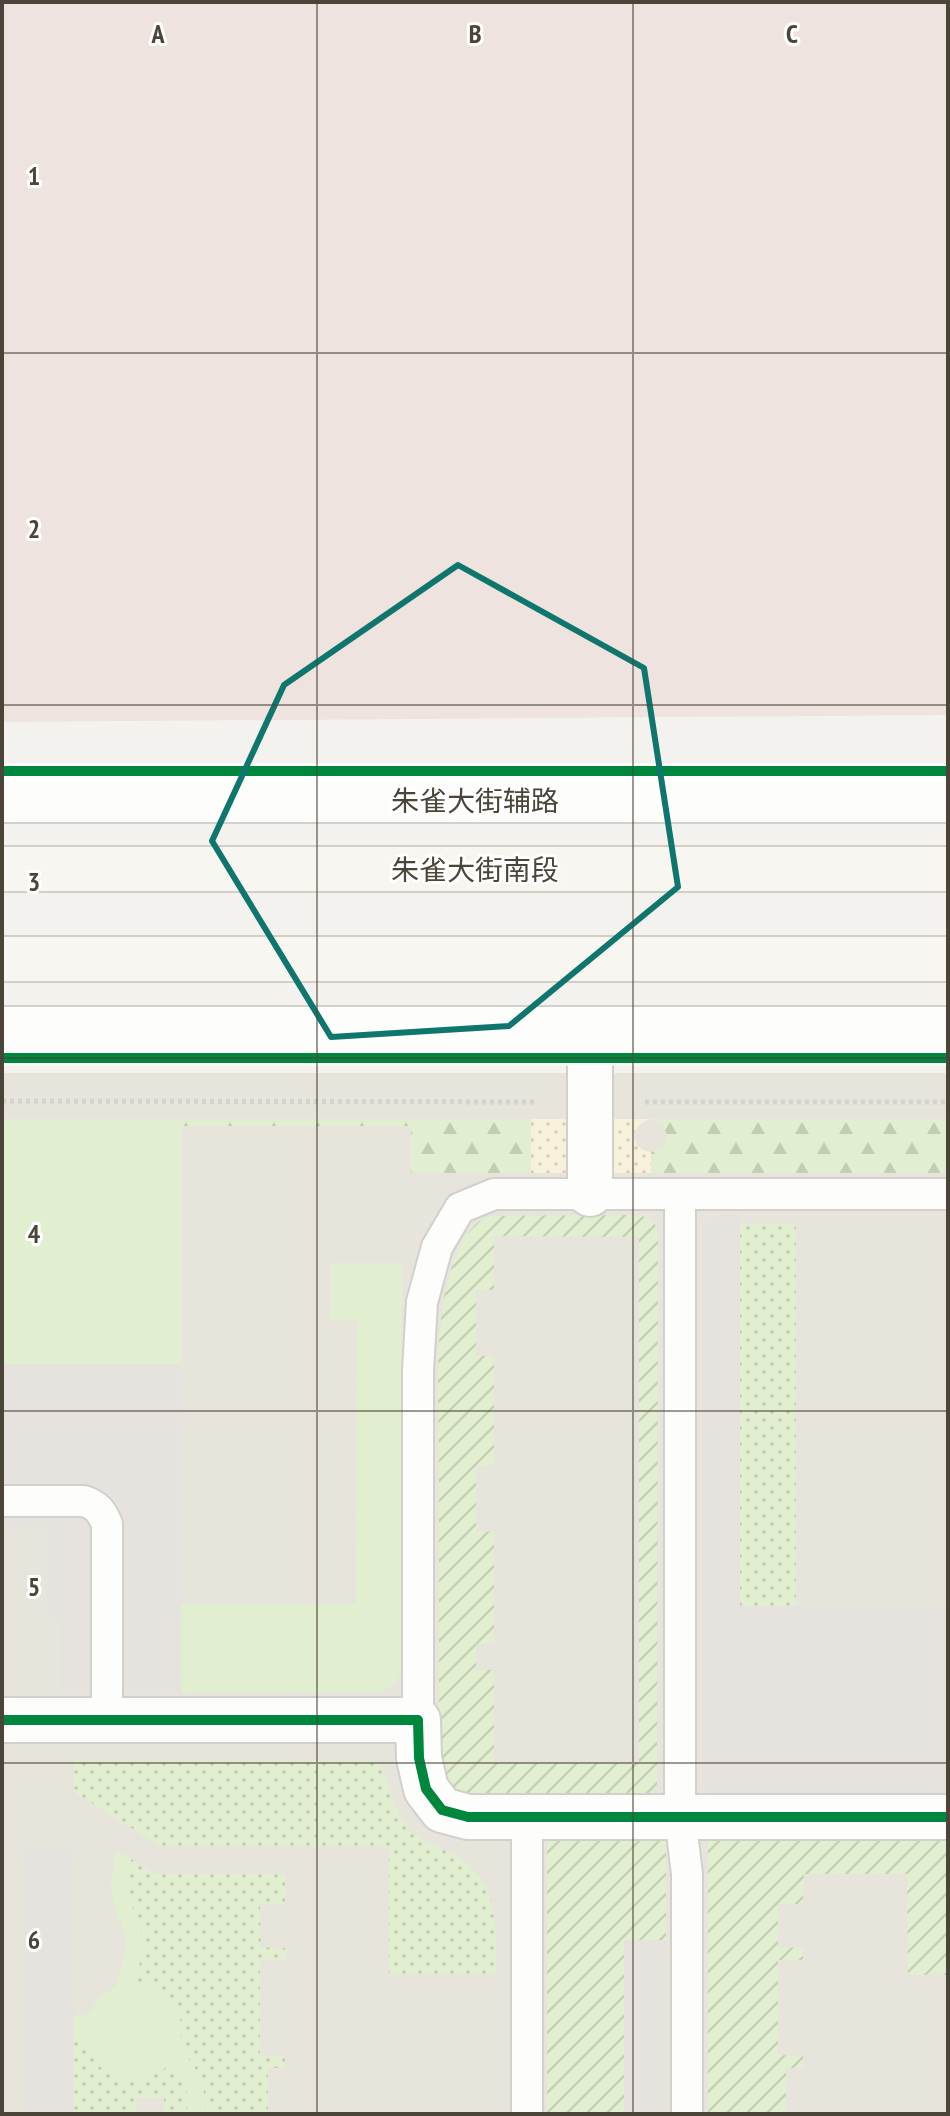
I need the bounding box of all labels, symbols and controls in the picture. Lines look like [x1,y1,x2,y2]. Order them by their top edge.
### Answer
text: A [150,17,165,50]
text: B [469,17,482,50]
text: C [786,17,798,50]
text: 1 [28,159,40,192]
text: 2 [28,512,40,545]
street label: 朱雀大街辅路 [391,782,559,819]
street label: 朱雀大街南段 [391,851,559,888]
text: 3 [28,865,40,898]
text: 4 [28,1217,41,1250]
text: 5 [28,1570,40,1603]
text: 6 [28,1923,40,1956]

